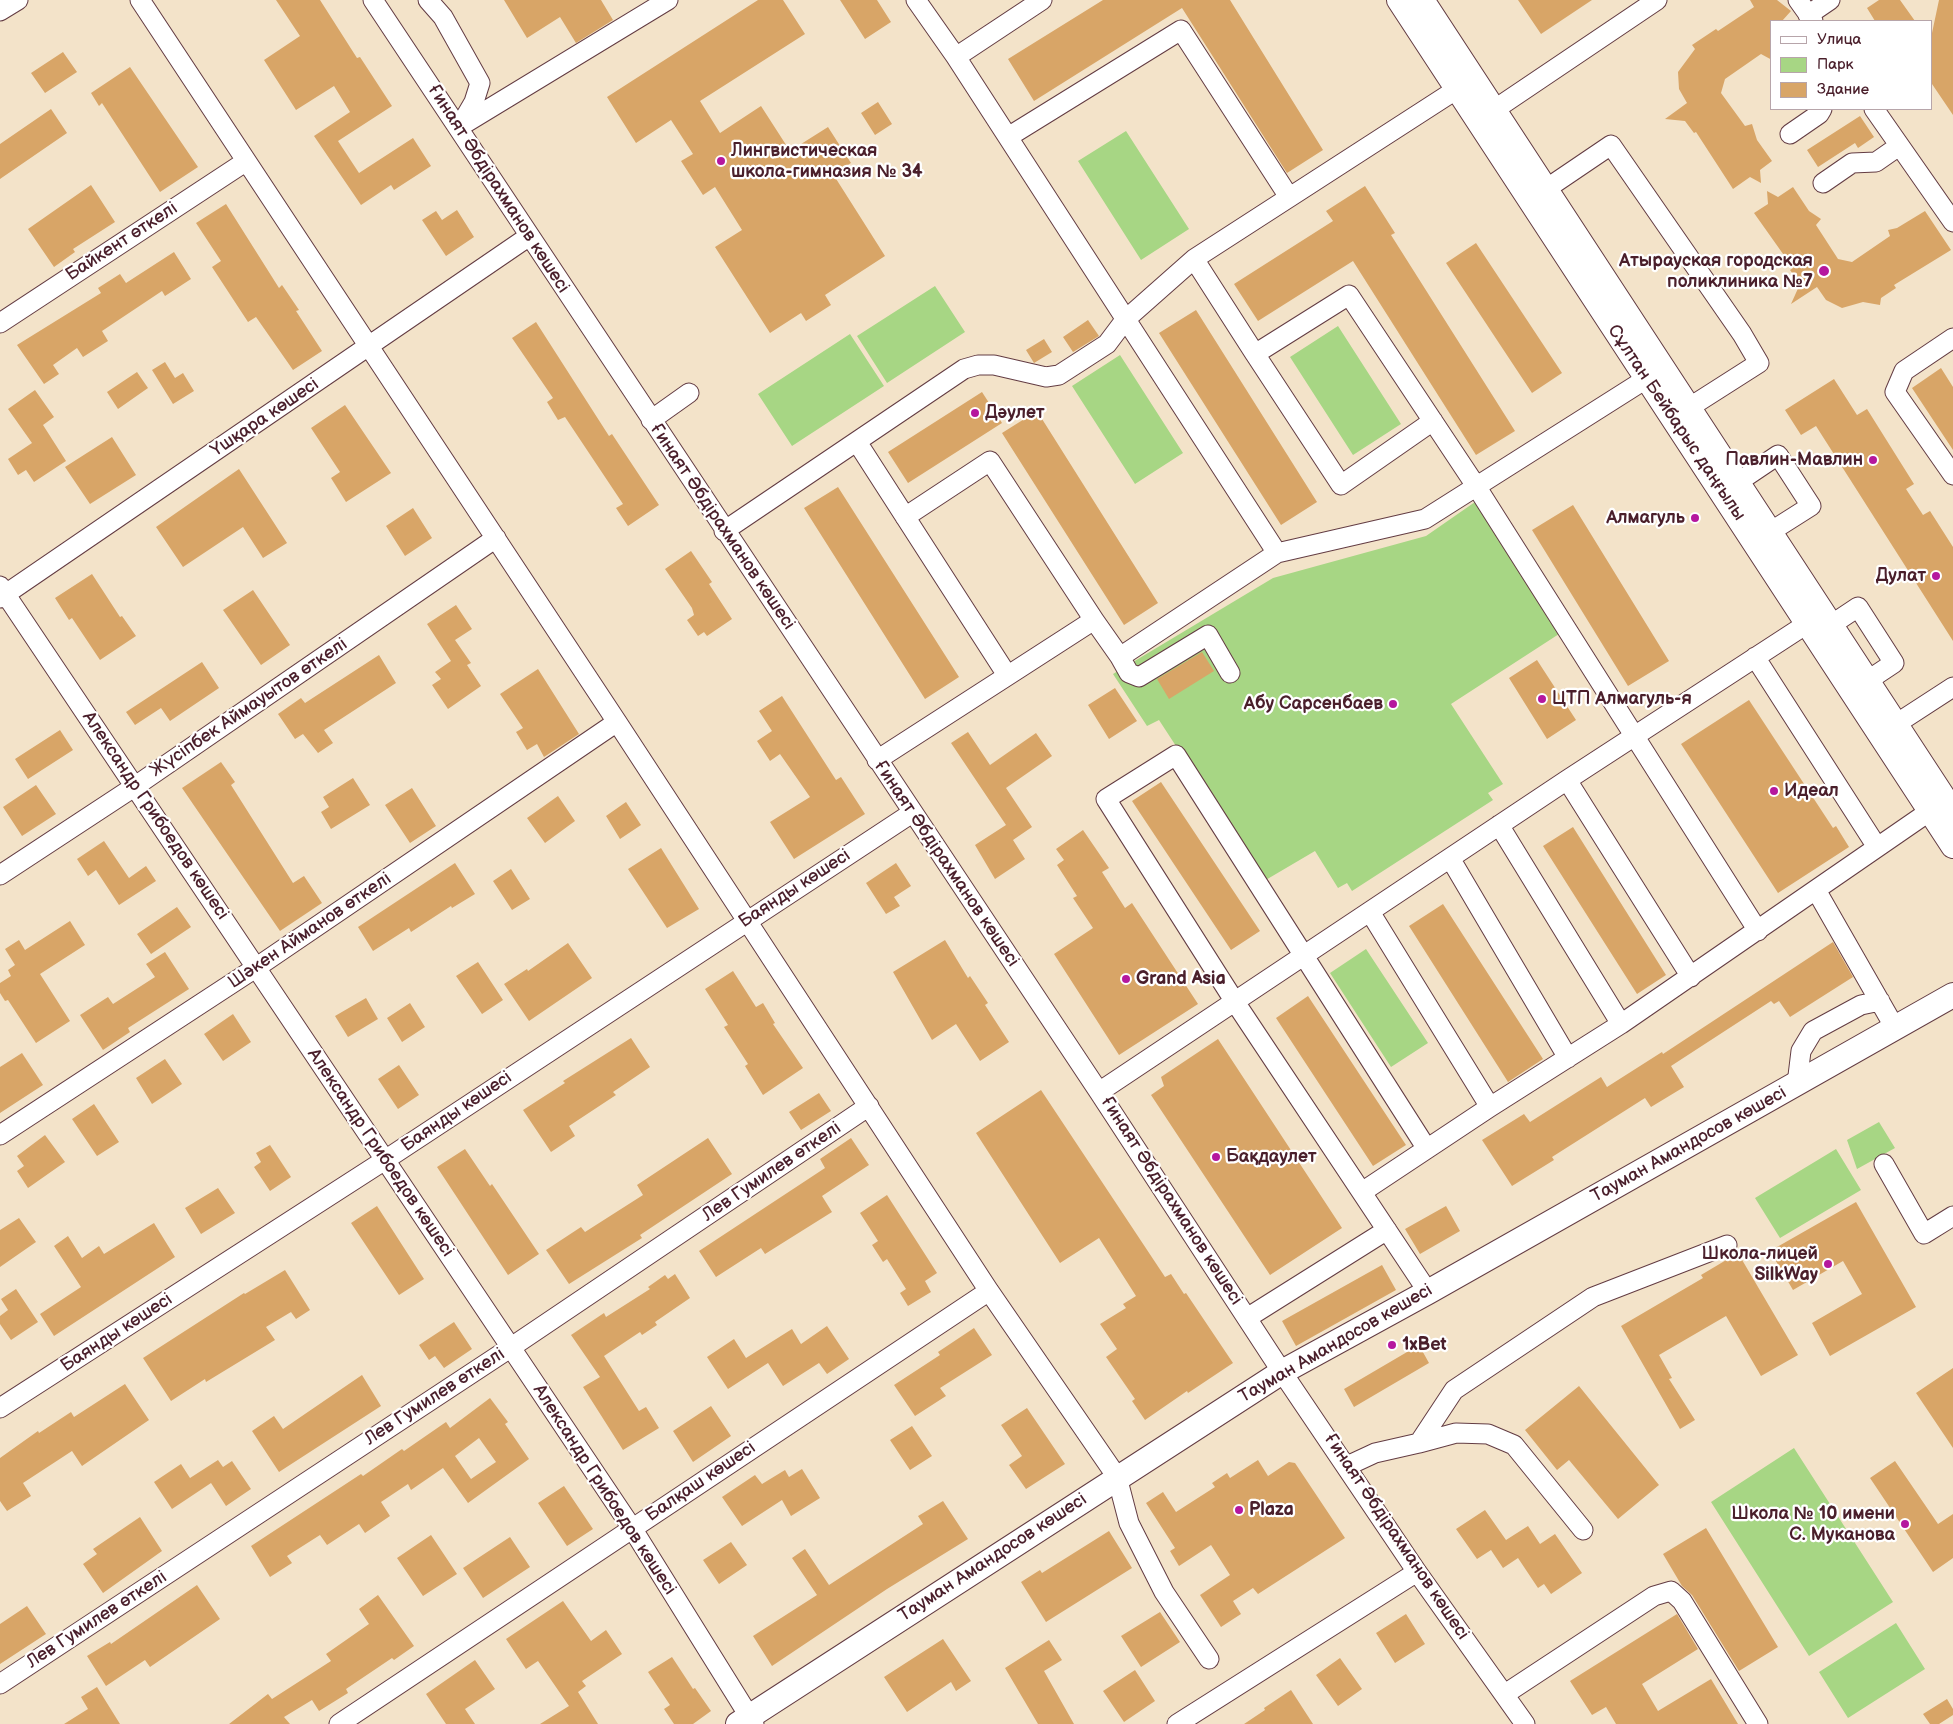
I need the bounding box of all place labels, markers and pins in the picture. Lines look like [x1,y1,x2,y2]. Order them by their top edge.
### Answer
place label: Лингвистическая школа-гимназия № 34 [731,140,923,182]
marker: Лингвистическая школа-гимназия № 34 [715,155,727,167]
place label: Атырауская городская поликлиника №7 [1619,250,1813,292]
marker: Атырауская городская поликлиника №7 [1817,264,1831,278]
place label: Дәулет [985,402,1045,424]
marker: Дәулет [969,407,981,419]
place label: Павлин-Мавлин [1725,449,1863,471]
marker: Павлин-Мавлин [1867,454,1879,466]
place label: Алмагуль [1606,507,1685,529]
marker: Алмагуль [1689,512,1701,524]
place label: Дулат [1876,565,1926,587]
marker: Дулат [1930,570,1942,582]
place label: ЦТП Алмагуль-я [1552,688,1692,710]
place label: Абу Сарсенбаев [1244,693,1383,715]
marker: ЦТП Алмагуль-я [1536,693,1548,705]
marker: Абу Сарсенбаев [1387,698,1399,710]
place label: Идеал [1784,780,1839,802]
marker: Идеал [1768,785,1780,797]
place label: Grand Asia [1136,968,1226,990]
marker: Grand Asia [1120,973,1132,985]
place label: Бақдаулет [1226,1146,1316,1168]
marker: Бақдаулет [1210,1151,1222,1163]
place label: Школа-лицей SilkWay [1702,1243,1818,1286]
marker: Школа-лицей SilkWay [1822,1258,1834,1270]
place label: 1xBet [1402,1334,1447,1356]
marker: 1xBet [1386,1339,1398,1351]
place label: Plaza [1249,1499,1294,1521]
place label: Школа № 10 имени С. Муканова [1731,1503,1895,1546]
marker: Plaza [1233,1504,1245,1516]
marker: Школа № 10 имени С. Муканова [1899,1518,1911,1530]

